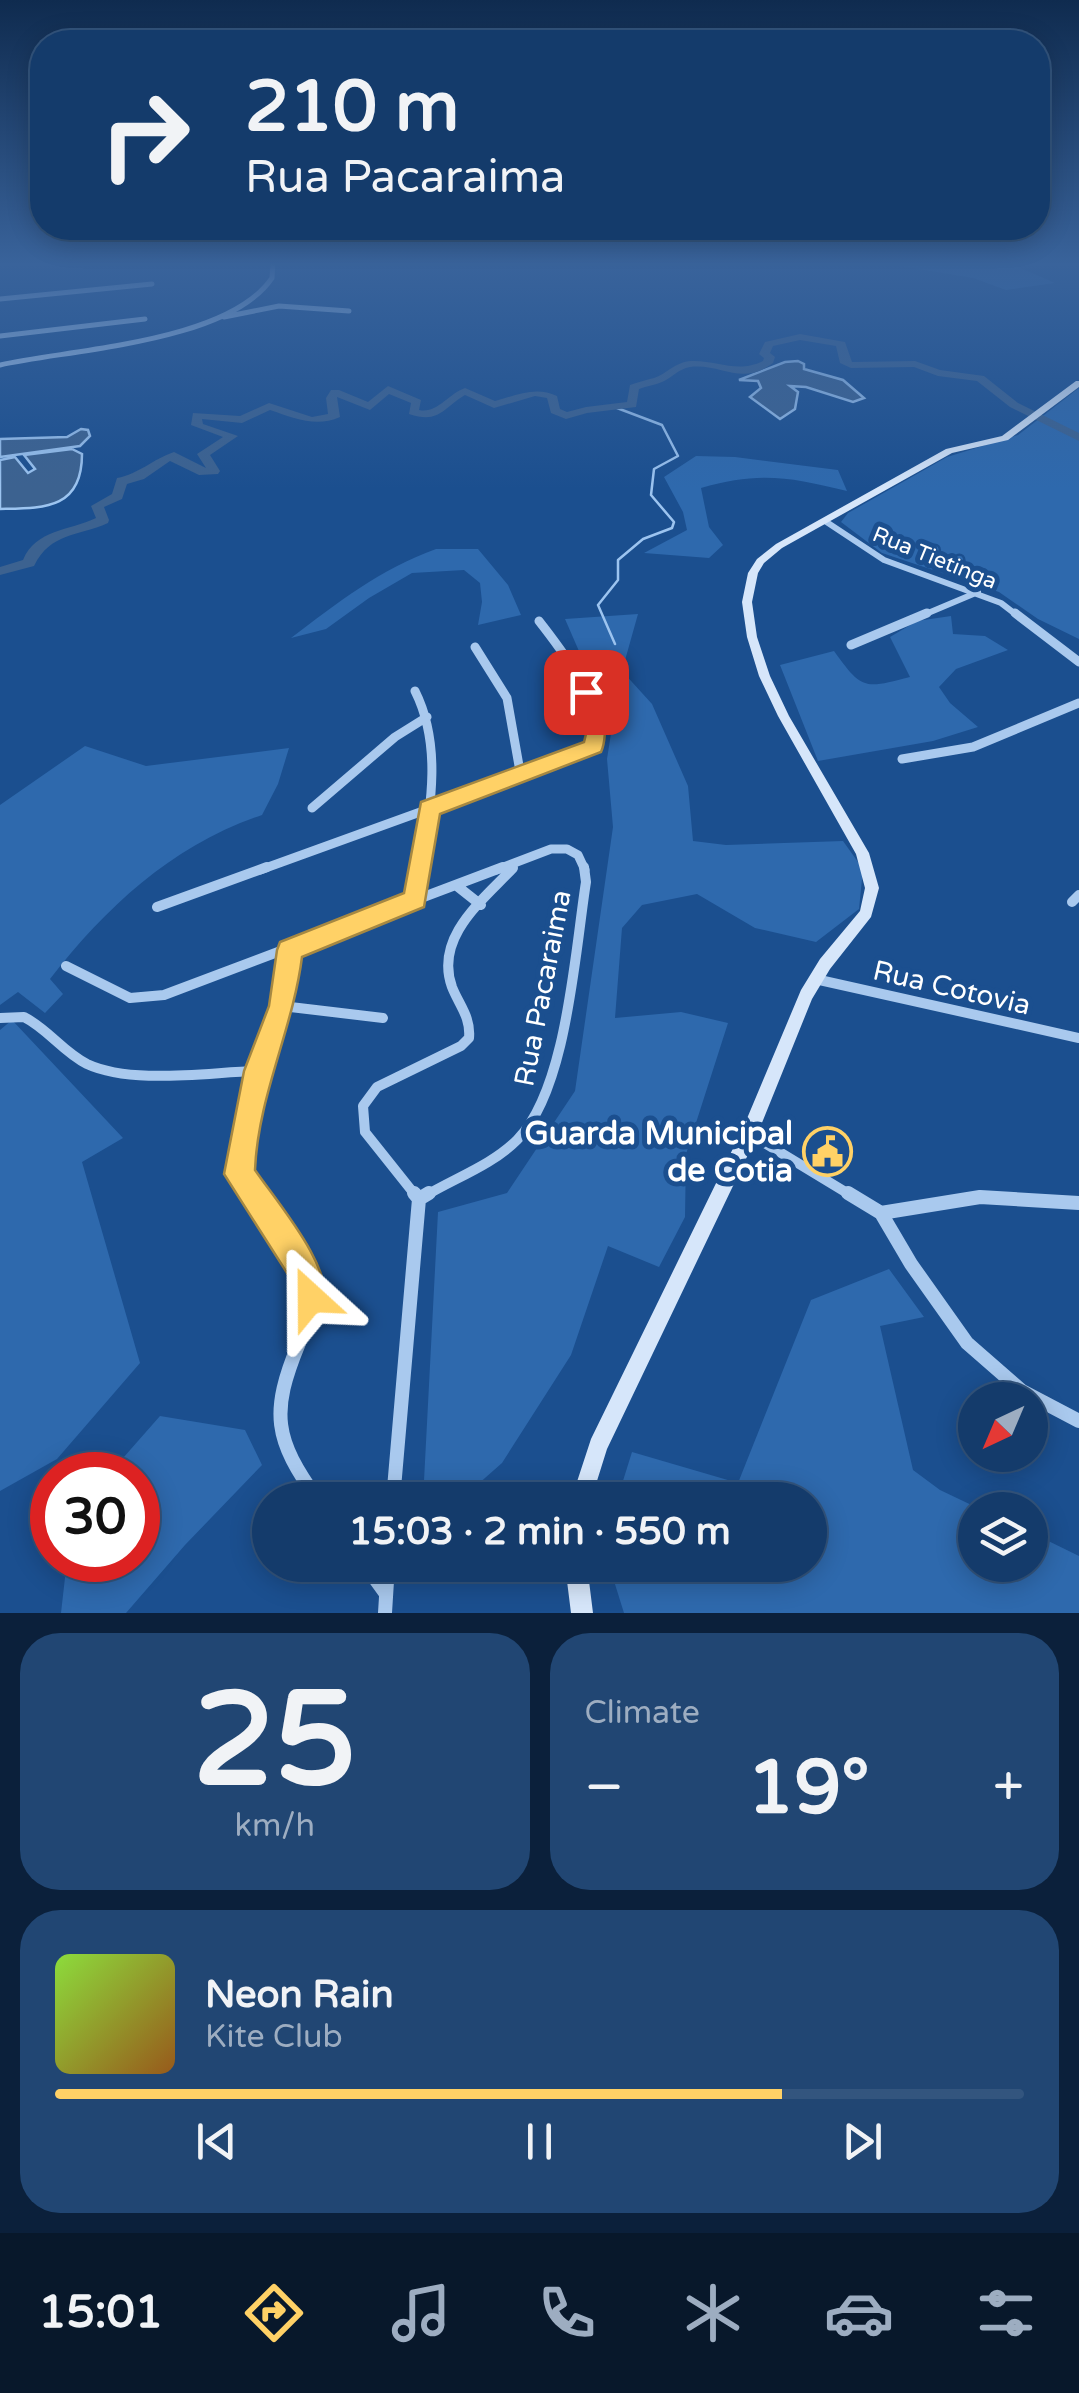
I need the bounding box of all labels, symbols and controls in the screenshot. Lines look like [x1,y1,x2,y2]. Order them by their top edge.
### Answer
text: 210 m [245,66,459,150]
icon: right [80,70,210,200]
text: Rua Pacaraima [245,151,565,205]
street label: Rua Tietinga [869,521,1001,595]
pin [544,650,629,735]
icon: arrive [559,665,614,720]
street label: Rua Pacaraima [507,887,579,1089]
street label: Rua Cotovia [870,953,1034,1023]
place label: Guarda Municipal de Cotia [524,1115,793,1190]
public building icon: Guarda Municipal de Cotia [802,1125,854,1177]
position arrow [259,1246,363,1350]
north arrow [958,1382,1048,1472]
map controls [958,1382,1048,1582]
speed limit sign: 30 [30,1452,160,1582]
button: layers [958,1492,1048,1582]
text: 15:03 · 2 min · 550 m [348,1509,731,1555]
text: 25 [193,1664,356,1820]
text: Climate [585,1694,700,1732]
text: 19° [747,1743,870,1833]
text: − [585,1755,624,1821]
text: + [993,1755,1024,1821]
text: km/h [235,1807,315,1845]
text: Neon Rain [205,1972,394,2018]
text: Kite Club [205,2018,343,2056]
icon: previous [189,2114,244,2169]
icon: pause [512,2114,567,2169]
icon: next [835,2114,890,2169]
icon: directions [239,2278,309,2348]
icon: music [386,2278,456,2348]
icon: phone [532,2278,602,2348]
icon: climate [678,2278,748,2348]
icon: car [824,2278,894,2348]
icon: filters [971,2278,1041,2348]
text: 15:01 [38,2286,163,2340]

